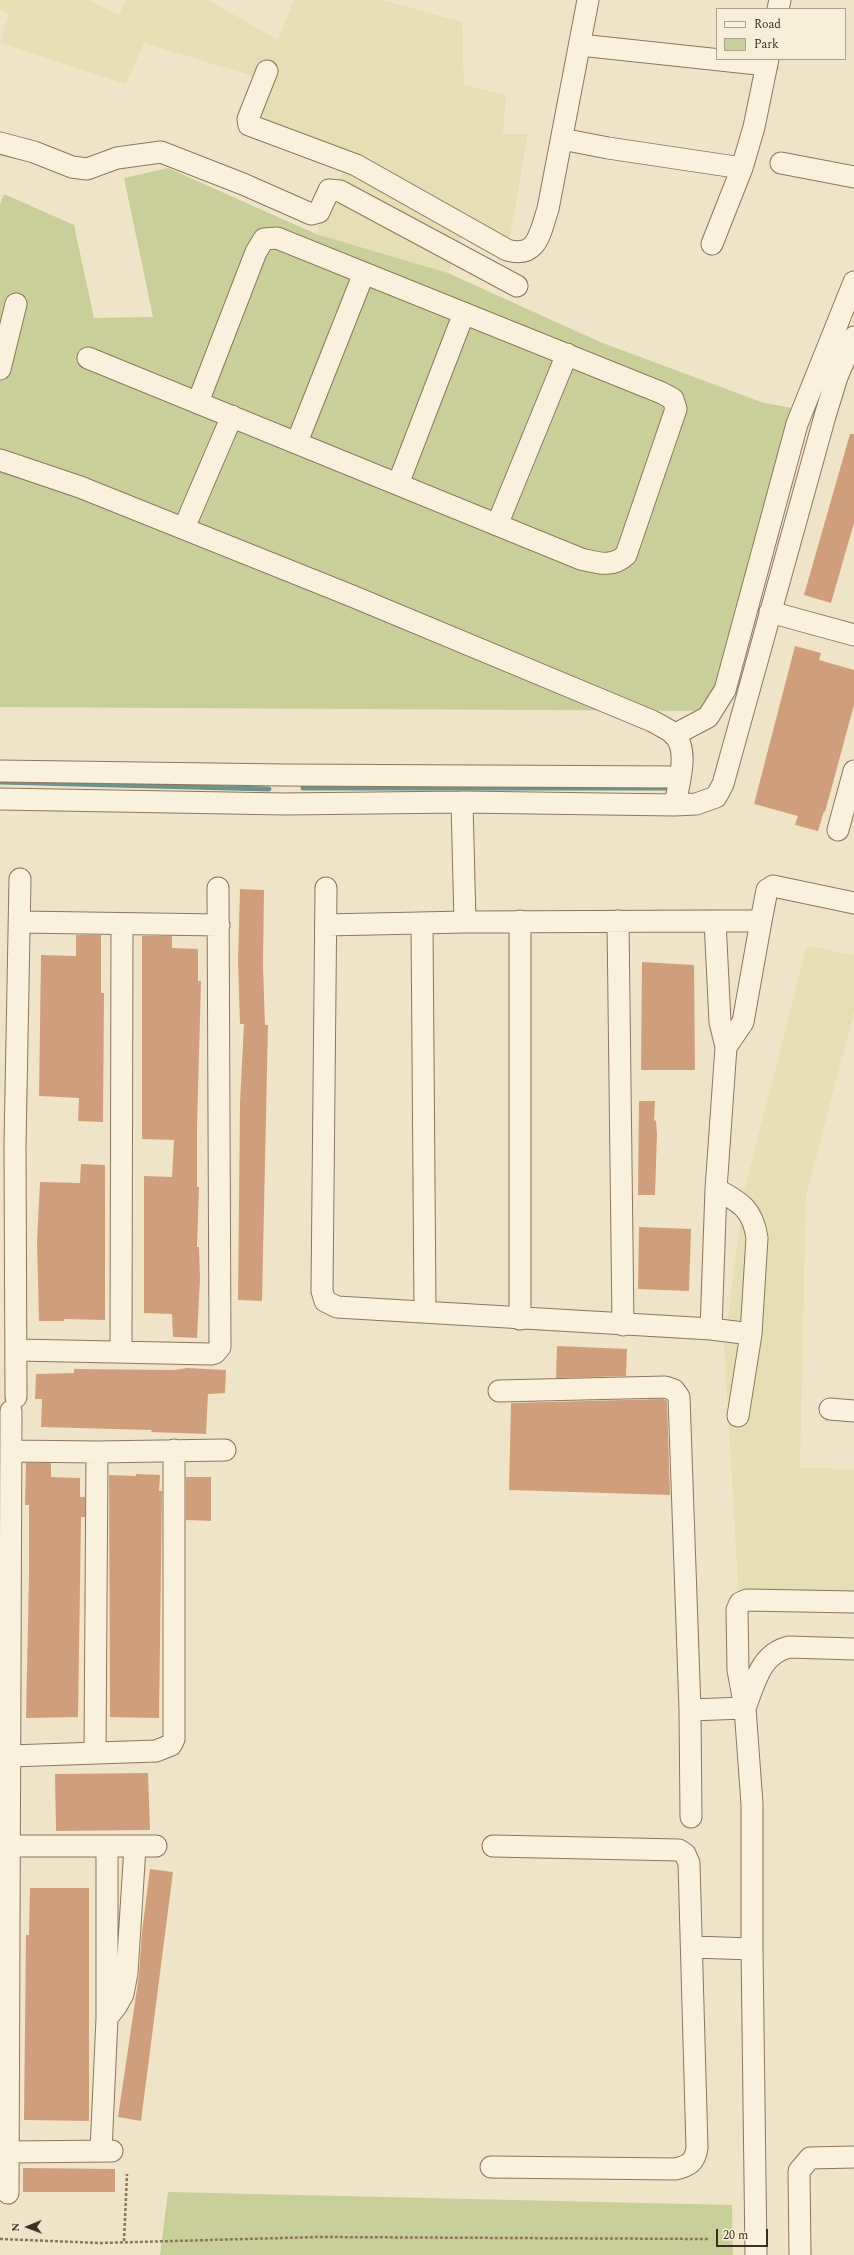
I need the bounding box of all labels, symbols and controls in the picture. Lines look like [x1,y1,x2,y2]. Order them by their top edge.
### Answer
legend [716,8,846,60]
text: Road [754,15,781,34]
text: Park [754,35,779,54]
north arrow [8,2207,48,2247]
scale bar [718,2221,770,2247]
text: N [7,2223,24,2232]
text: 20 m [723,2226,748,2245]

